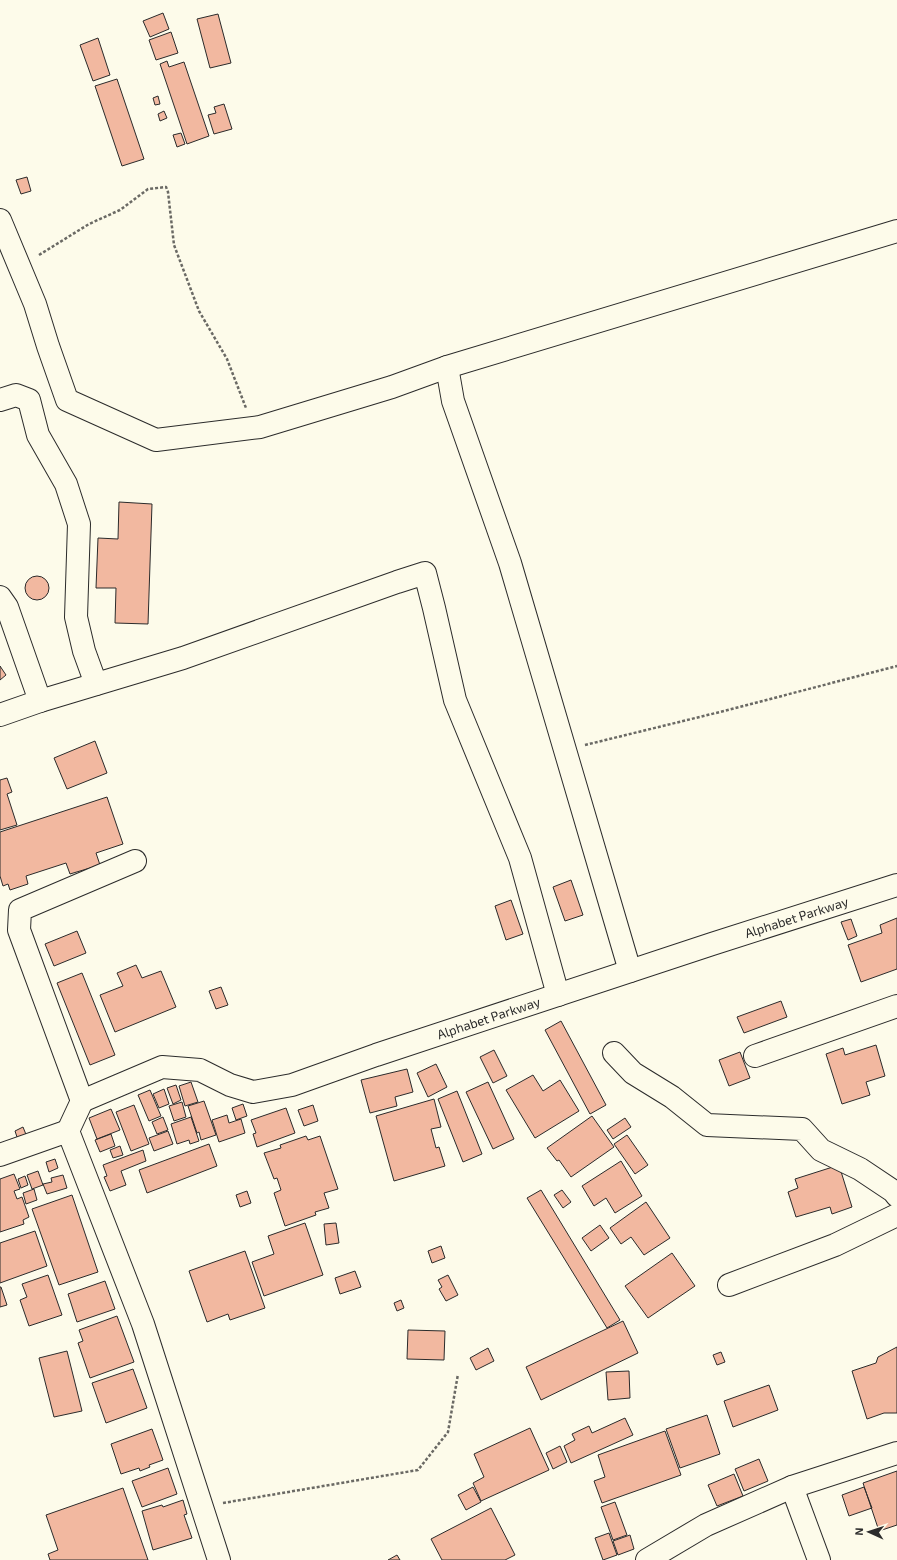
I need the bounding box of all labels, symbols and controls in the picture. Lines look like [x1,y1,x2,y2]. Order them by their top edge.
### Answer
street label: Alphabet Parkway [743,893,850,941]
street label: Alphabet Parkway [435,993,542,1042]
north arrow [849,1512,889,1552]
text: N [852,1527,865,1536]

